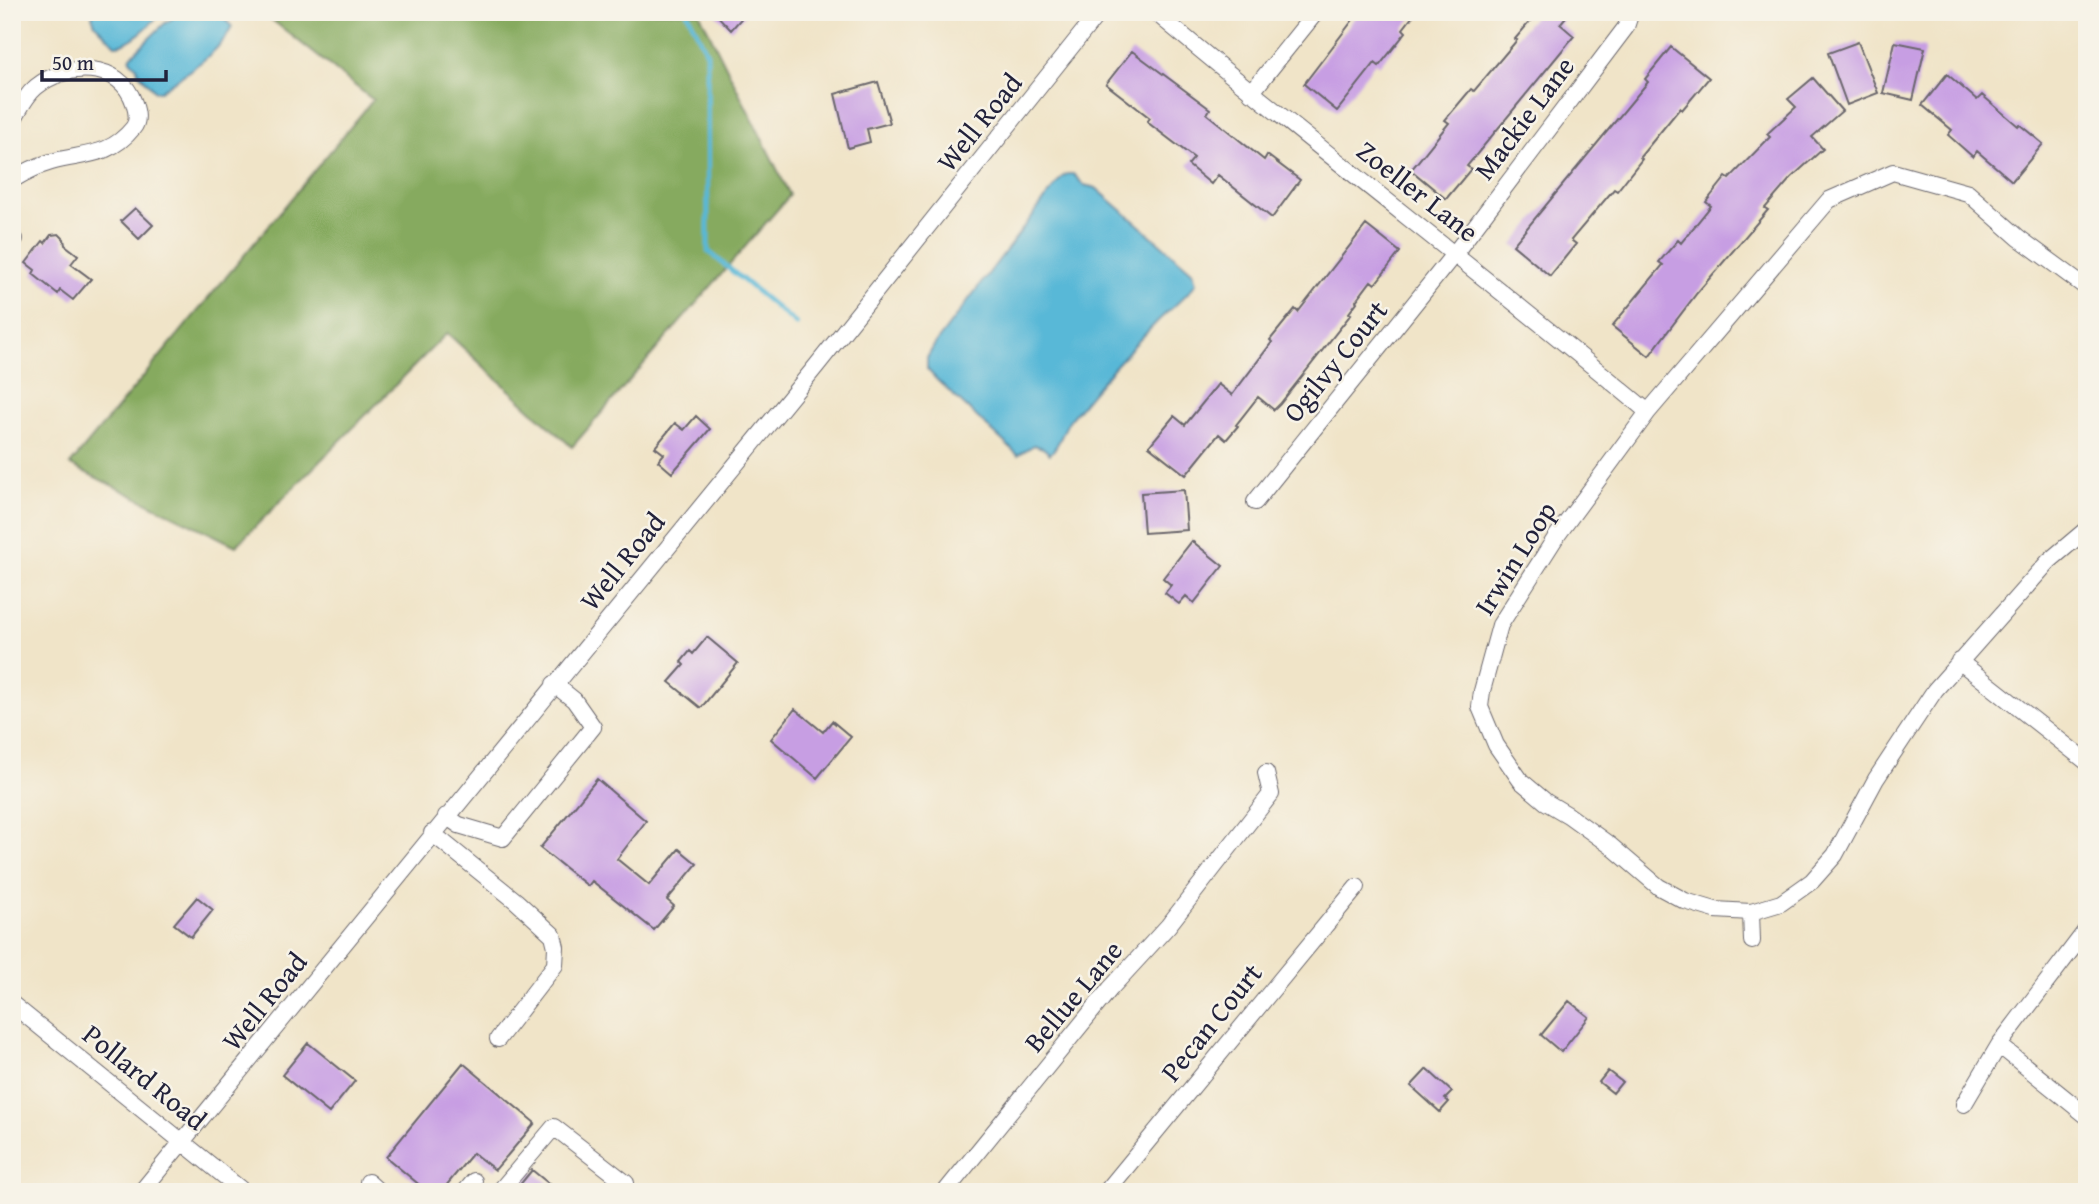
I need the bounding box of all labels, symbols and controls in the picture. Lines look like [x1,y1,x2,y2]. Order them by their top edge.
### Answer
scale bar [42,38,166,82]
text: 50 m [52,47,94,78]
street label: Mackie Lane [1464,47,1584,188]
street label: Well Road [926,64,1031,180]
street label: Zoeller Lane [1349,130,1488,251]
street label: Ogilvy Court [1272,291,1397,431]
street label: Irwin Loop [1464,493,1566,622]
street label: Well Road [569,503,674,619]
street label: Bellue Lane [1014,931,1132,1061]
street label: Well Road [211,943,316,1059]
street label: Pecan Court [1150,954,1271,1090]
street label: Pollard Road [74,1014,216,1140]

